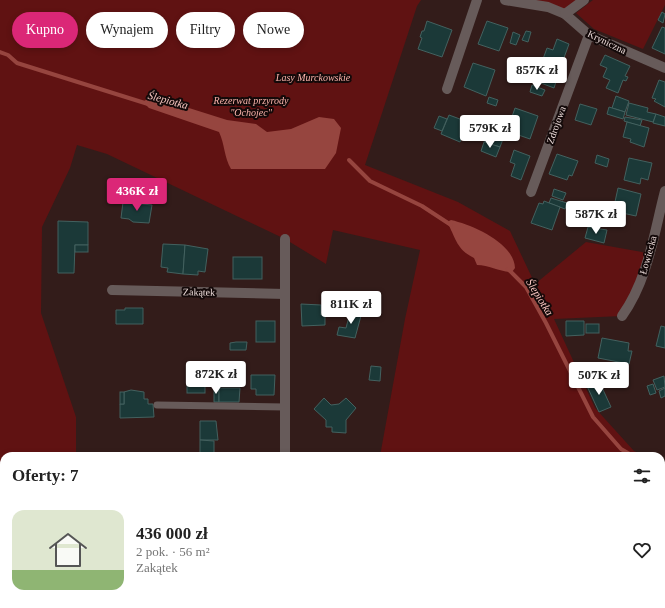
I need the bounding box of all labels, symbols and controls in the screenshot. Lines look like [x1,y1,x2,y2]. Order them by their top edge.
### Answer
chip: Kupno [12,12,78,48]
chip: Wynajem [86,12,168,48]
chip: Filtry [176,12,235,48]
chip: Nowe [243,12,304,48]
street label: Kryniczna [586,28,629,56]
pin: 857K zł [500,57,574,91]
text: 857K zł [516,62,558,77]
park label: Lasy Murckowskie [275,72,351,83]
water label: Ślepiotka [147,89,190,111]
park label: Rezerwat przyrody "Ochojec" [213,95,289,118]
street label: Zdrojowa [544,104,568,145]
pin: 579K zł [453,115,527,149]
text: 579K zł [469,120,511,135]
pin: 436K zł [100,178,174,212]
text: 436K zł [116,183,158,198]
pin: 587K zł [559,201,633,235]
text: 587K zł [575,206,617,221]
street label: Łowiecka [637,234,659,275]
water label: Ślepiotka [524,276,556,318]
street label: Zakątek [183,286,215,298]
pin: 811K zł [314,291,388,325]
text: 811K zł [330,296,372,311]
pin: 872K zł [179,361,253,395]
pin: 507K zł [562,362,636,396]
text: 872K zł [195,366,237,381]
text: 507K zł [578,367,620,382]
icon: filters [631,465,653,487]
text: Oferty: 7 [12,466,79,485]
text: 436 000 zł [136,524,208,543]
icon: home [44,526,92,574]
icon: heart [631,539,653,561]
text: 2 pok. · 56 m² [136,544,210,559]
text: Zakątek [136,560,178,575]

